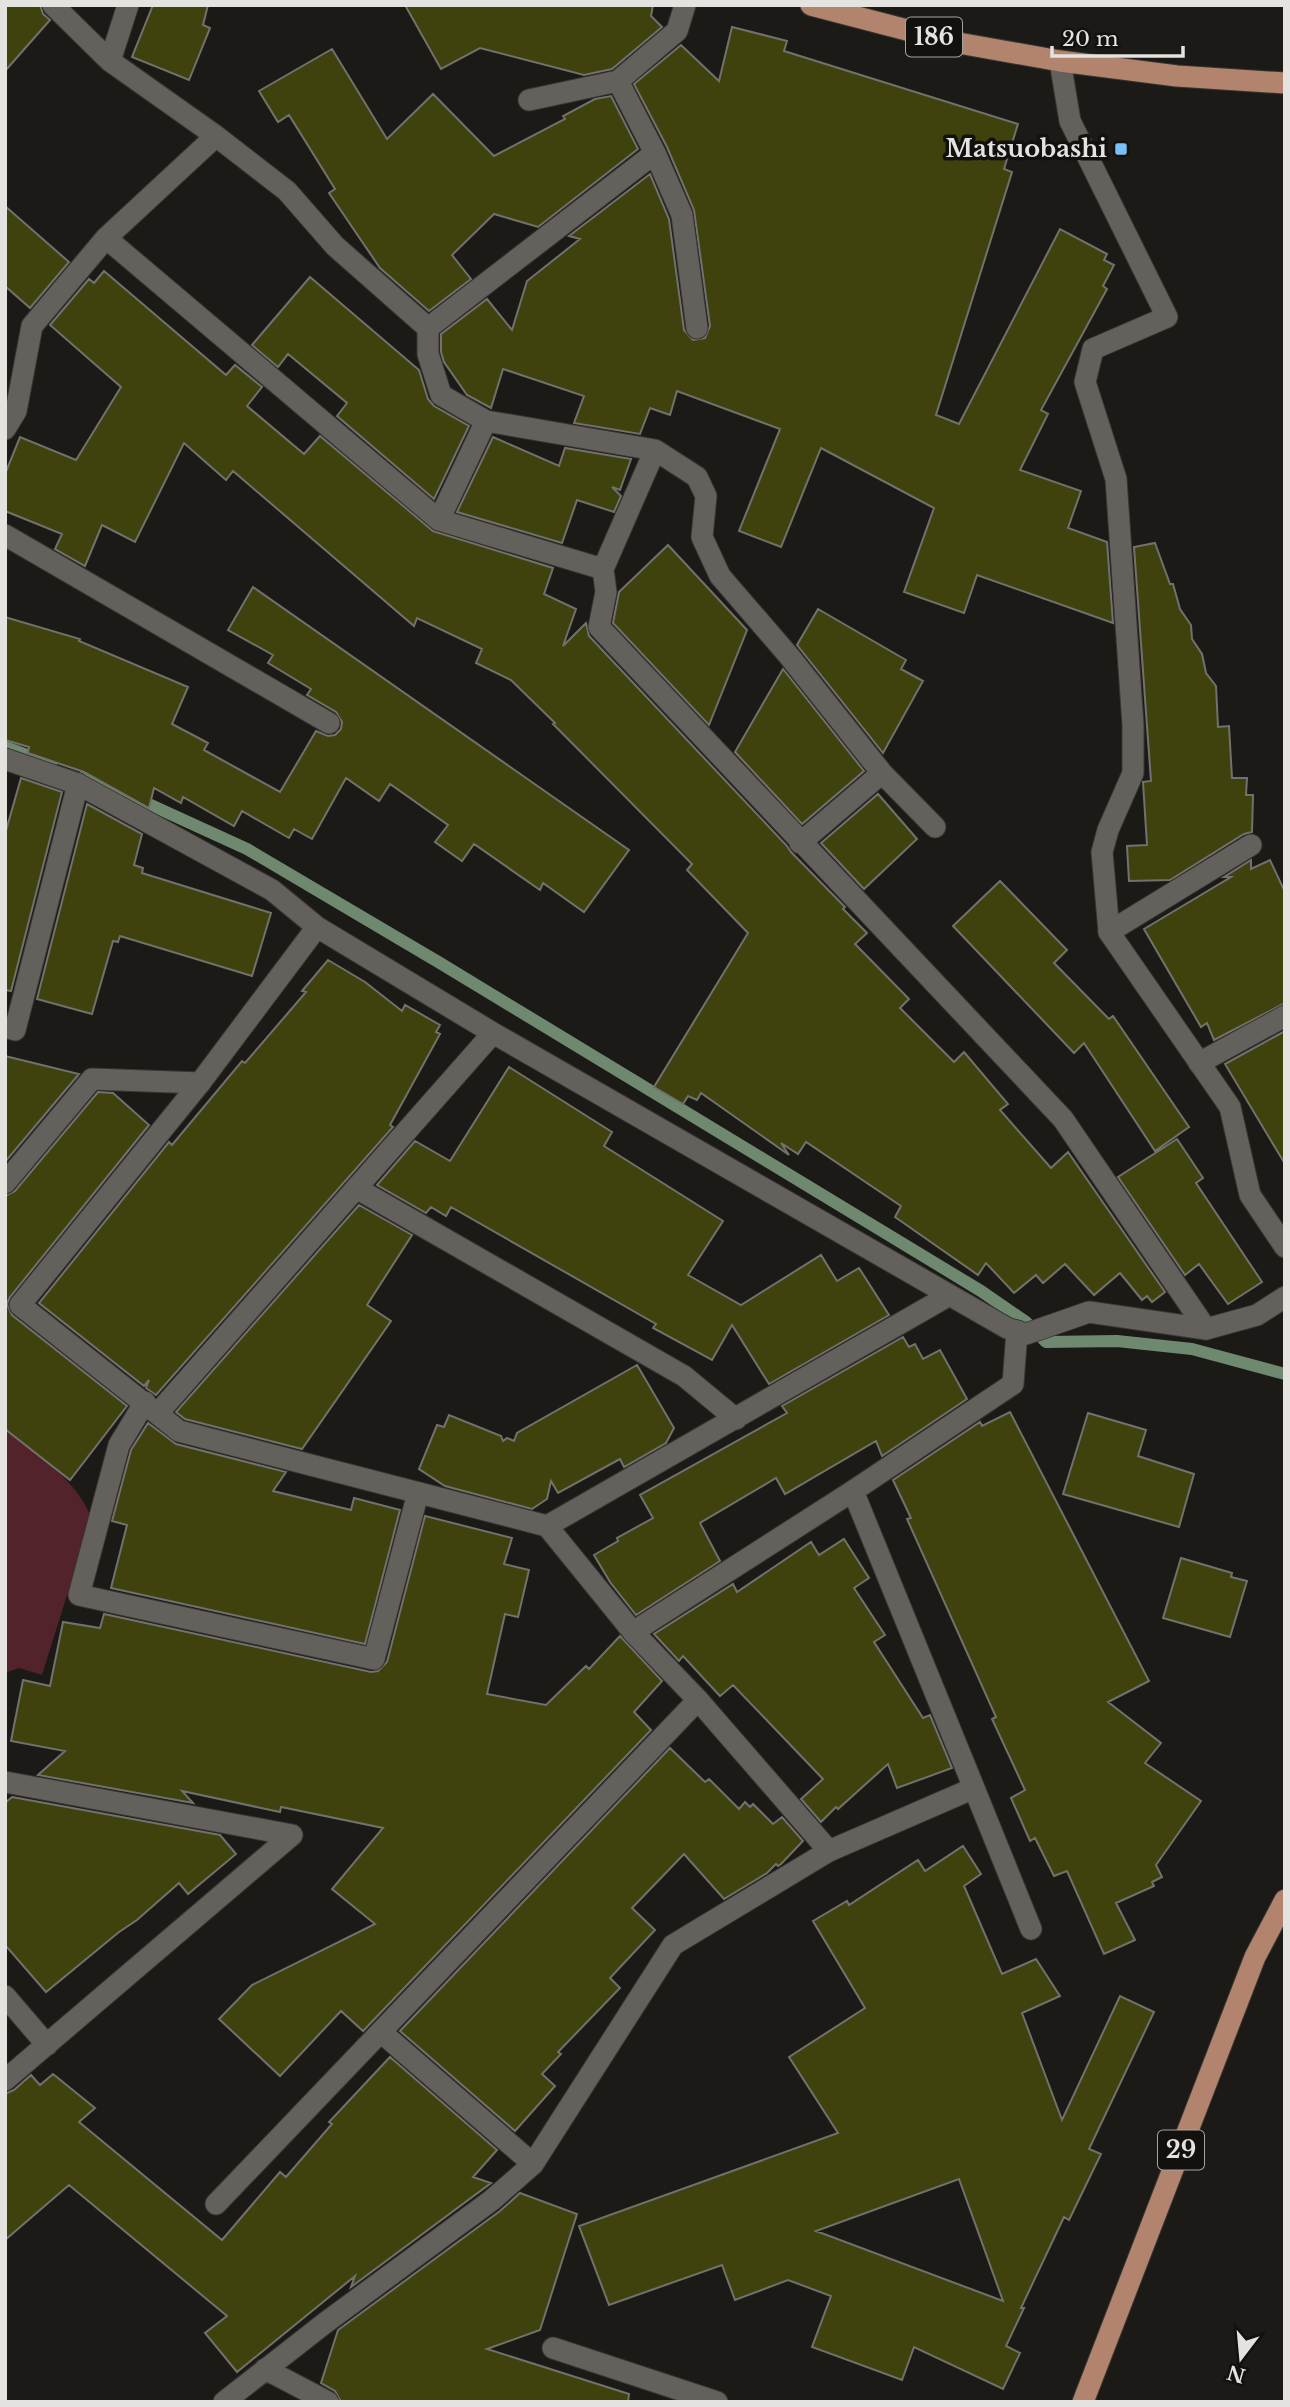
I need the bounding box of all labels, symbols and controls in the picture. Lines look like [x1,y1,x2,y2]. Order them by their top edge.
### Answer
scale bar [1052,14,1183,58]
road number: 186 [906,18,962,56]
text: 20 m [1062,26,1119,52]
place label: Matsuobashi [946,134,1107,163]
marker: Matsuobashi [1113,141,1129,157]
road number: 29 [1158,2130,1204,2170]
north arrow [1206,2323,1276,2393]
text: N [1225,2360,1248,2387]

